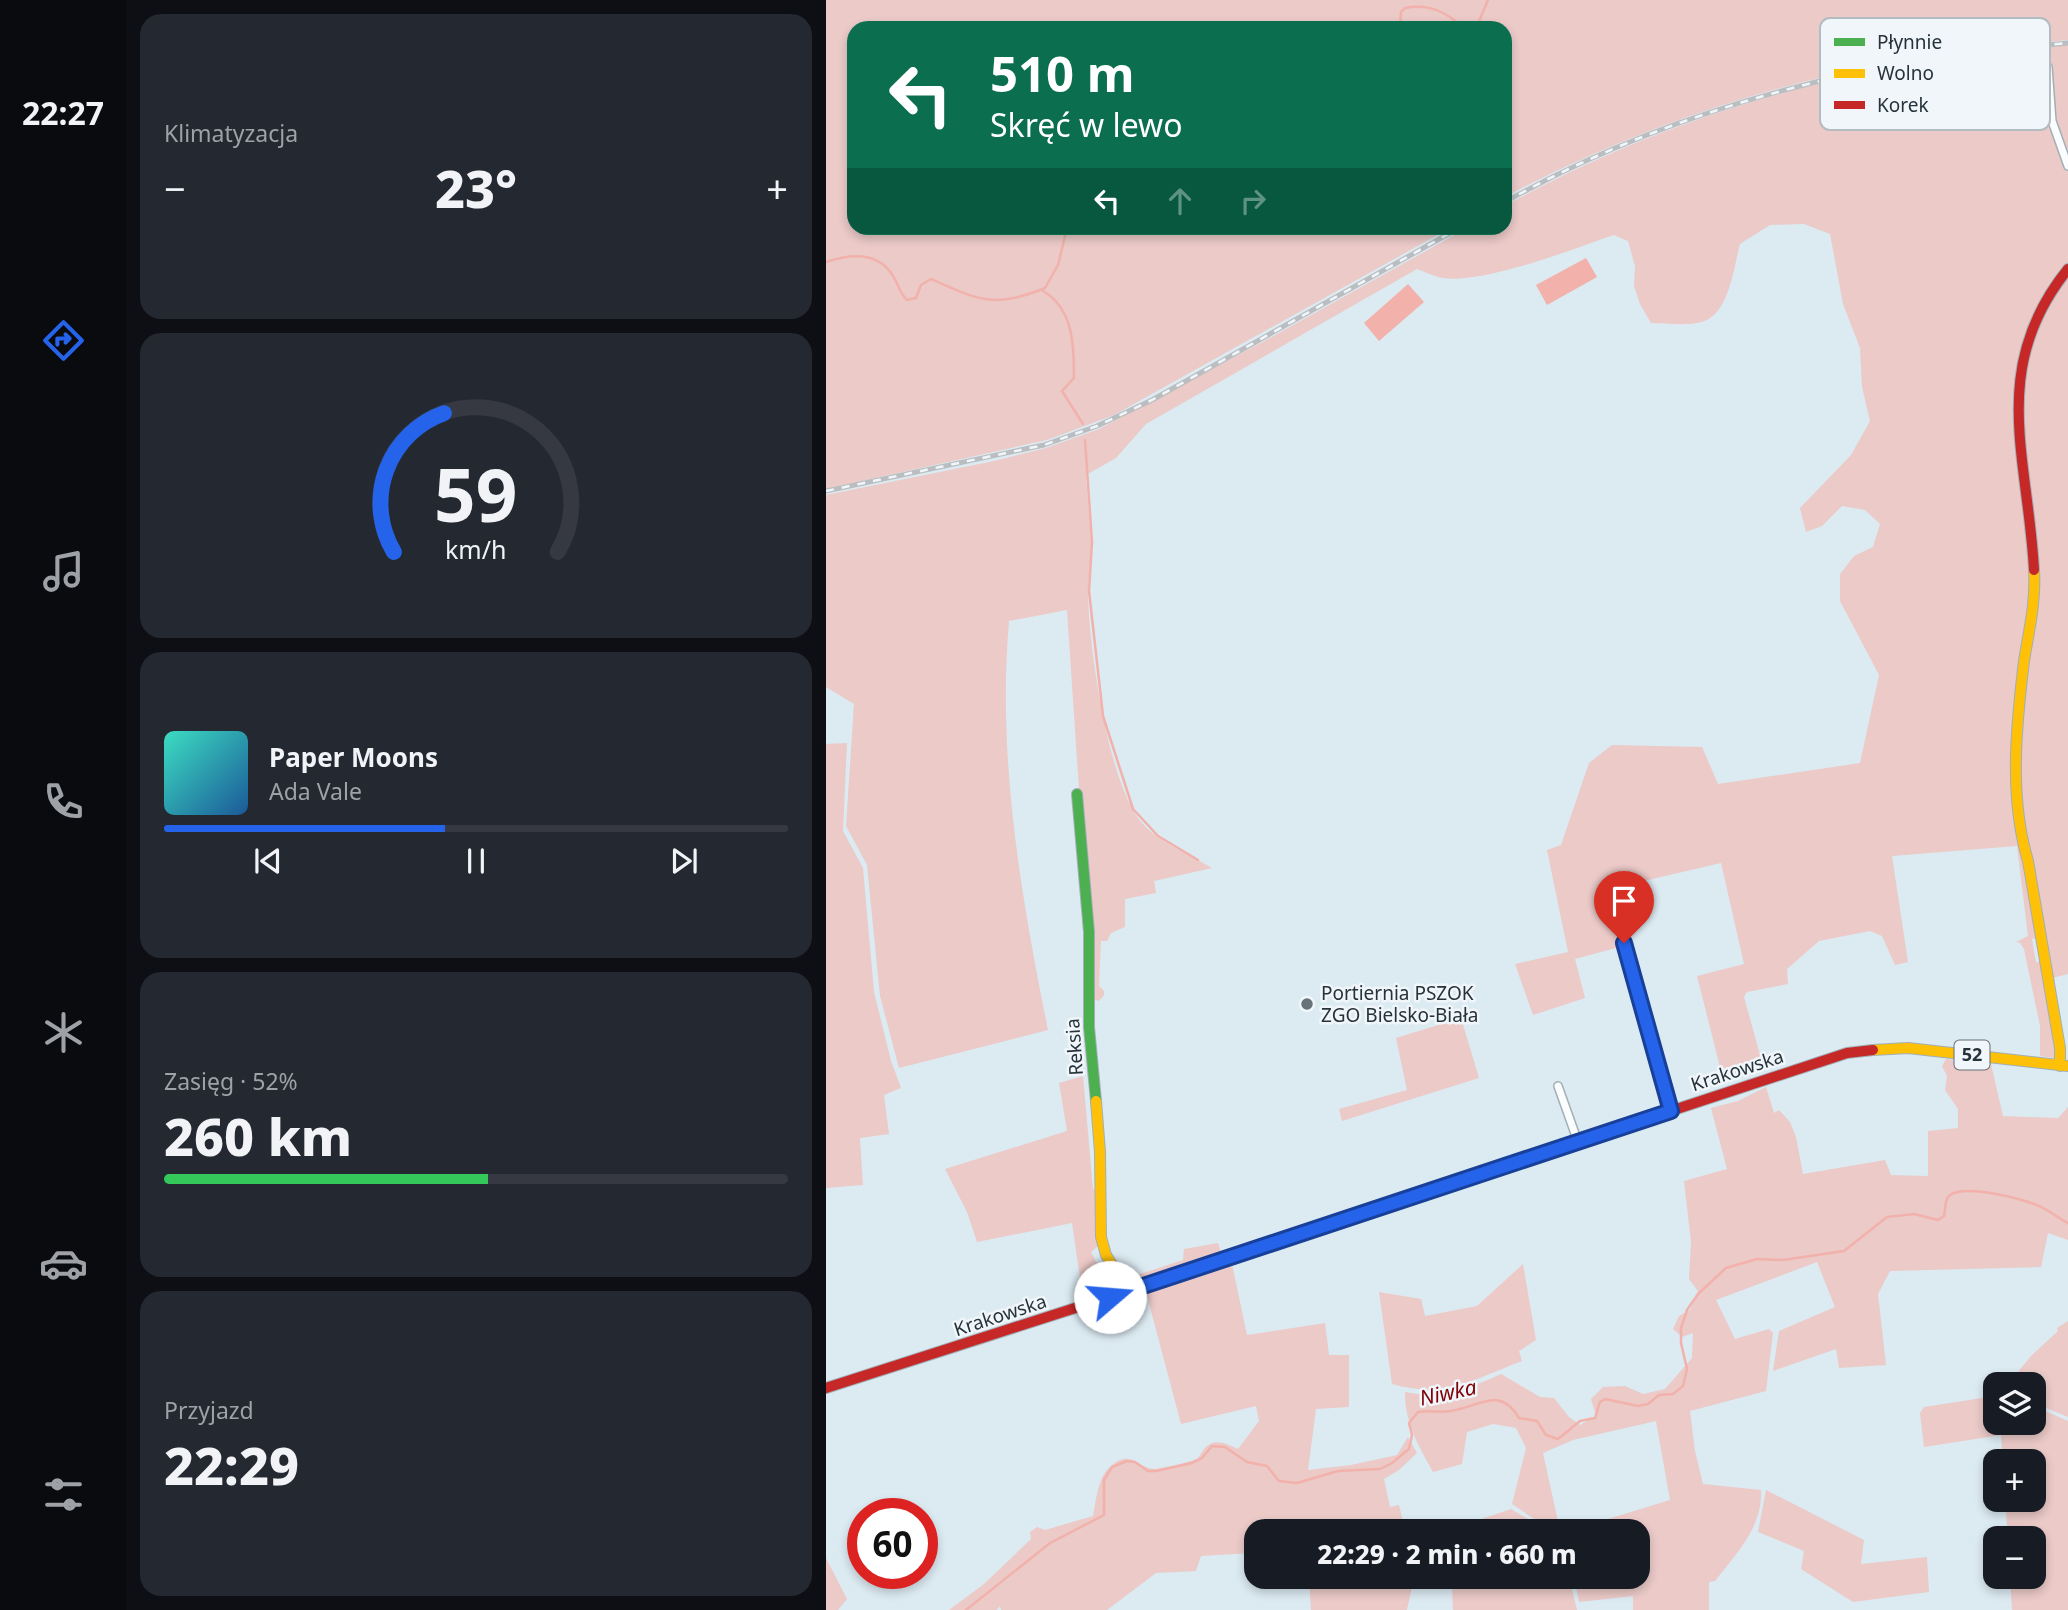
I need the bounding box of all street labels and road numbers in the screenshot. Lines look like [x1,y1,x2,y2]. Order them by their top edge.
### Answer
street label: Reksia [1059,1017,1089,1077]
road number: 52 [1954,1040,1990,1070]
street label: Krakowska [1687,1043,1787,1097]
street label: Krakowska [950,1288,1050,1342]

